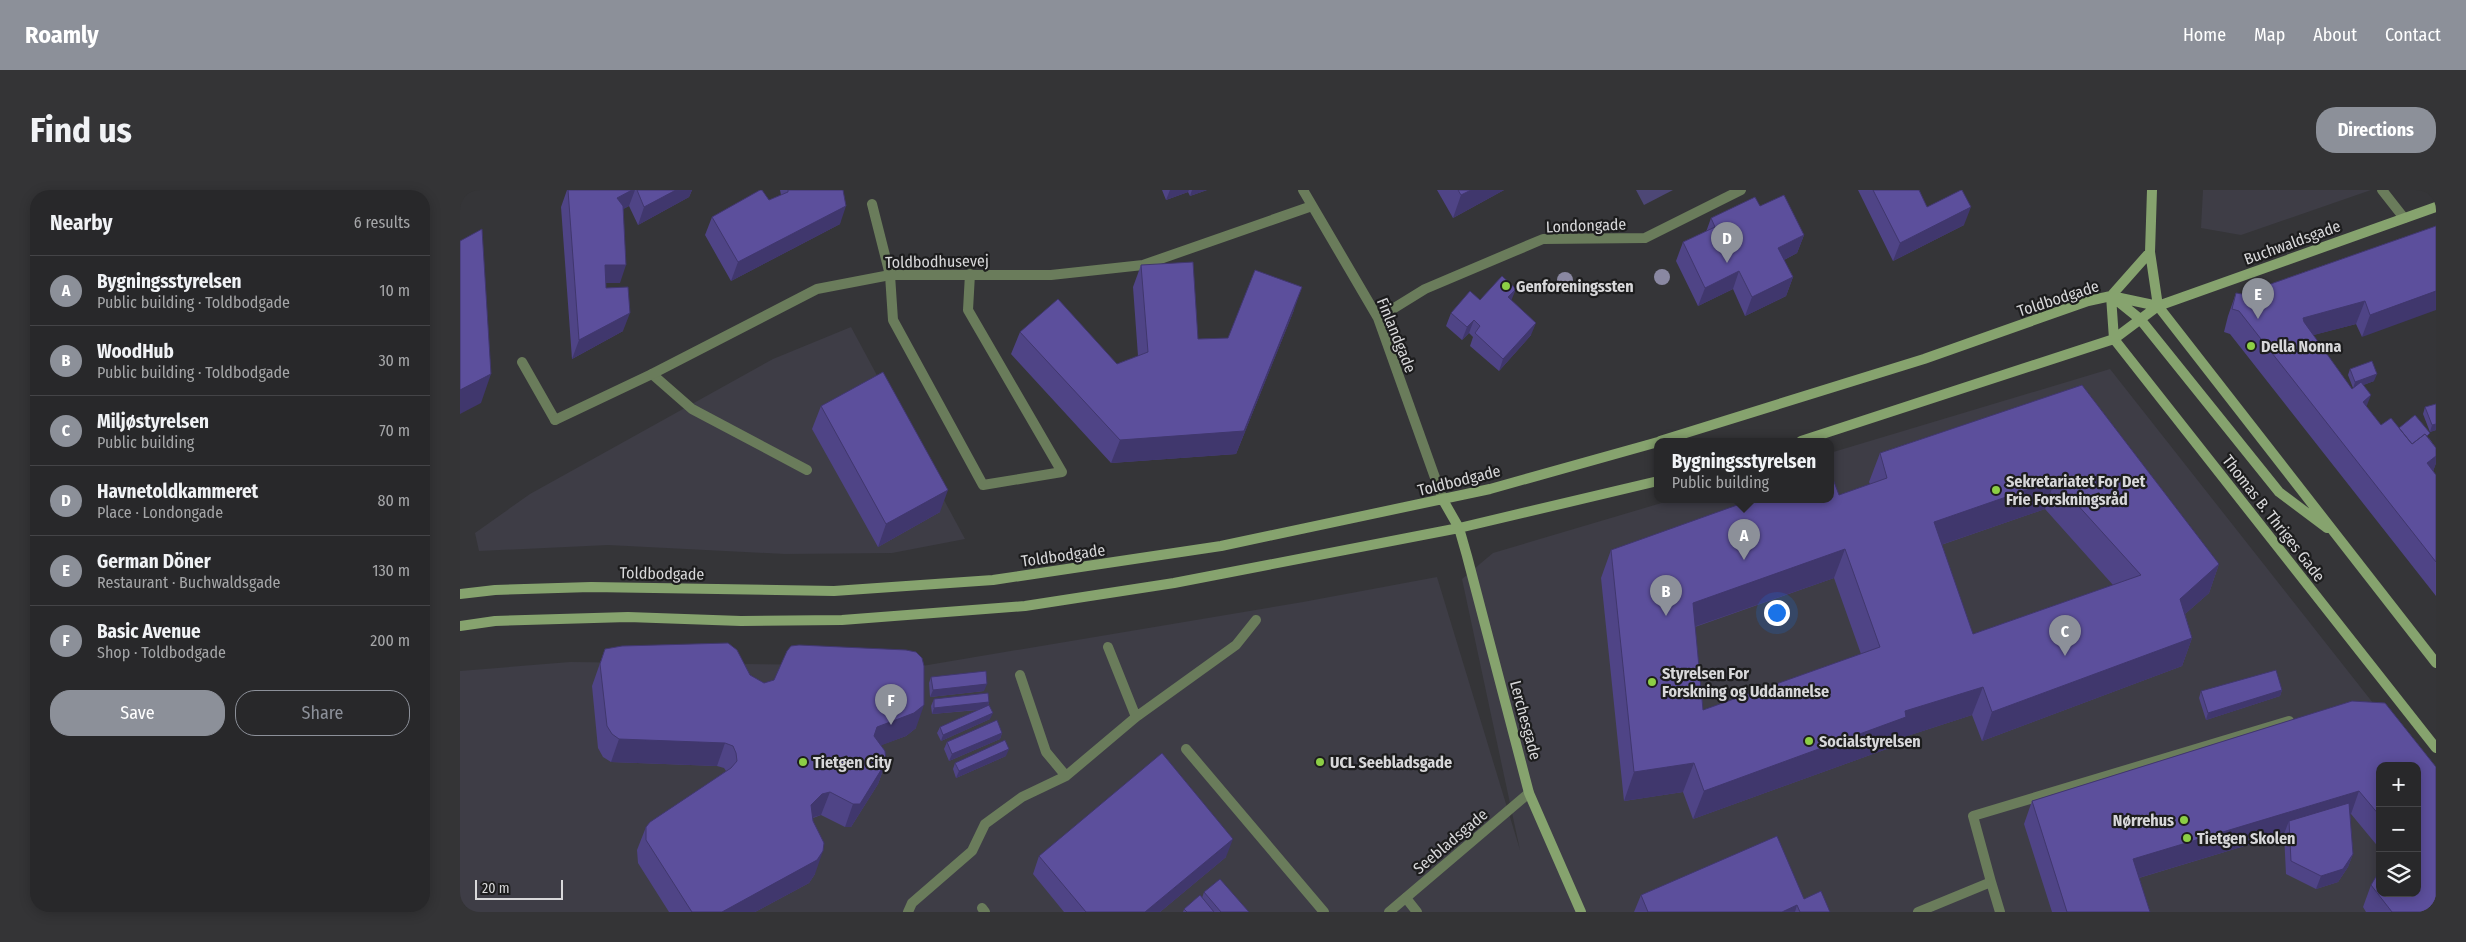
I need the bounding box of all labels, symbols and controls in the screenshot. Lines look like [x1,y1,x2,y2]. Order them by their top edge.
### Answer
text: Roamly [25,21,99,49]
text: Home [2183,24,2226,46]
text: Map [2254,24,2285,46]
text: About [2313,24,2357,46]
text: Contact [2385,24,2441,46]
button: Directions [2316,107,2436,153]
text: Find us [30,109,132,151]
text: Nearby [50,210,112,236]
text: 6 results [354,213,410,232]
street label: Londongade [1545,215,1627,236]
street label: Buchwaldsgade [2241,216,2343,269]
pin: D [1711,222,1743,263]
street label: Toldbodhusevej [885,251,989,272]
text: Bygningsstyrelsen [97,270,241,293]
street label: Toldbodgade [2015,276,2101,321]
place label: Genforeningssten [1516,277,1634,296]
pin: E [2242,278,2274,319]
marker: Genforeningssten [1500,280,1512,292]
text: A [62,281,70,300]
text: 10 m [379,281,410,300]
text: Public building · Toldbodgade [97,293,290,312]
street label: Finlandgade [1373,295,1420,376]
place label: Della Nonna [2261,337,2341,356]
text: WoodHub [97,340,174,363]
marker: Della Nonna [2245,340,2257,352]
text: B [62,351,70,370]
text: 30 m [378,351,410,370]
text: Public building · Toldbodgade [97,363,290,382]
text: Miljøstyrelsen [97,410,209,433]
text: C [62,421,70,440]
text: 70 m [379,421,410,440]
text: Public building [97,433,194,452]
popup [1654,438,1834,503]
text: Bygningsstyrelsen [1672,450,1816,473]
street label: Thomas B. Thriges Gade [2218,451,2329,585]
street label: Toldbodgade [1416,461,1503,500]
place label: Sekretariatet For Det Frie Forskningsråd [2006,472,2146,509]
text: Public building [1672,473,1769,492]
text: Havnetoldkammeret [97,480,258,503]
marker: Sekretariatet For Det Frie Forskningsråd [1990,484,2002,496]
text: D [61,491,71,510]
text: 80 m [378,491,410,510]
text: Place · Londongade [97,503,223,522]
pin: A [1728,519,1760,560]
street label: Toldbodgade [1020,540,1106,571]
text: German Döner [97,550,211,573]
text: E [62,561,70,580]
text: 130 m [372,561,410,580]
street label: Toldbodgade [619,563,705,584]
text: Restaurant · Buchwaldsgade [97,573,281,592]
pin: B [1650,575,1682,616]
your location [1764,600,1790,626]
pin: C [2049,615,2081,656]
text: Basic Avenue [97,620,201,643]
text: F [62,631,70,650]
text: 200 m [370,631,410,650]
text: Shop · Toldbodgade [97,643,226,662]
place label: Styrelsen For Forskning og Uddannelse [1662,664,1829,701]
marker: Styrelsen For Forskning og Uddannelse [1646,676,1658,688]
street label: Lerchesgade [1506,678,1545,762]
pin: F [875,684,907,725]
button: Save [50,690,225,736]
button: Share [235,690,410,736]
place label: Socialstyrelsen [1819,732,1921,751]
marker: Socialstyrelsen [1803,735,1815,747]
place label: Tietgen City [813,753,892,772]
place label: UCL Seebladsgade [1330,753,1452,772]
marker: Tietgen City [797,756,809,768]
marker: UCL Seebladsgade [1314,756,1326,768]
map controls [2376,762,2421,897]
button: + [2376,762,2421,807]
street label: Seebladsgade [1409,805,1491,878]
button: − [2376,807,2421,852]
place label: Nørrehus [2113,811,2174,830]
marker: Nørrehus [2178,814,2190,826]
place label: Tietgen Skolen [2197,829,2295,848]
marker: Tietgen Skolen [2181,832,2193,844]
button: layers [2376,852,2421,897]
scale bar [475,877,562,900]
text: 20 m [482,880,510,897]

